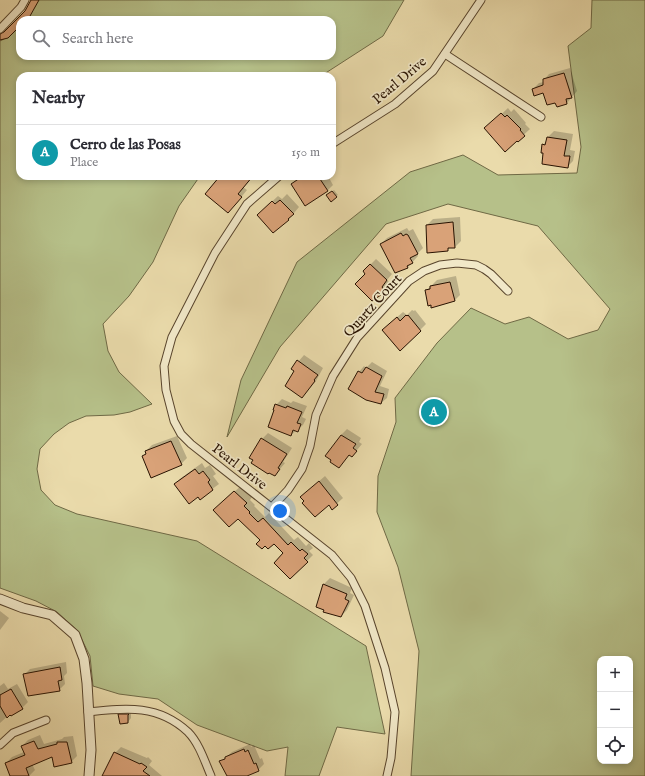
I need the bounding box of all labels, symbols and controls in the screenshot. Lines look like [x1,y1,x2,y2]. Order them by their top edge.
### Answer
search box [16,16,336,60]
icon: search [30,27,52,49]
text: Search here [62,29,133,48]
street label: Pearl Drive [369,53,431,109]
text: Nearby [32,88,85,109]
text: Cerro de las Posas [70,135,181,154]
text: A [41,144,49,161]
text: 150 m [291,144,320,161]
text: Place [70,154,98,171]
street label: Quartz Court [340,270,406,341]
pin: A [421,397,447,427]
street label: Pearl Drive [208,440,271,494]
your location [270,501,290,521]
map controls [597,656,633,764]
button: + [597,656,633,692]
button: − [597,692,633,728]
button: locate [597,728,633,764]

